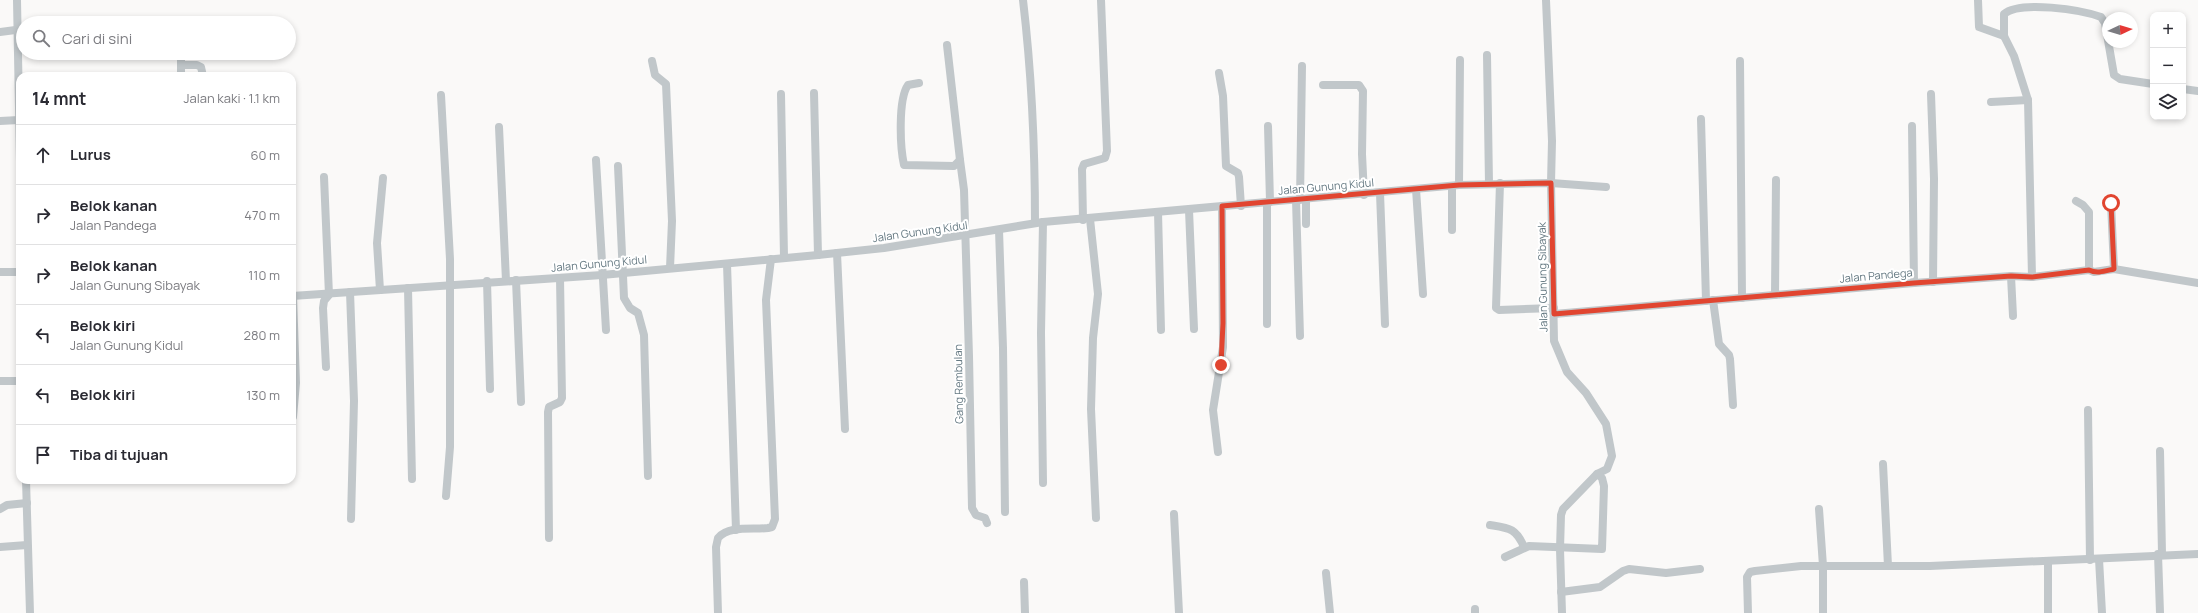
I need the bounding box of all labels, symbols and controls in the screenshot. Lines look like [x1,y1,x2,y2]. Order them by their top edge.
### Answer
north arrow [2102,12,2138,48]
map controls [2150,12,2186,120]
button: + [2150,12,2186,48]
search box [16,16,296,60]
icon: search [30,27,52,49]
text: Cari di sini [62,28,132,49]
button: − [2150,48,2186,84]
button: layers [2150,84,2186,120]
text: 14 mnt [32,87,86,110]
text: Jalan kaki · 1.1 km [183,89,280,107]
icon: ahead [32,144,54,166]
text: Lurus [70,144,111,165]
text: 60 m [250,146,280,164]
street label: Jalan Gunung Kidul [1278,174,1374,198]
route start [2102,194,2120,212]
text: Belok kanan [70,195,157,216]
icon: right [32,204,54,226]
text: 470 m [244,206,280,224]
text: Jalan Pandega [70,216,157,234]
street label: Jalan Gunung Kidul [871,217,969,245]
street label: Jalan Gunung Sibayak [1534,221,1550,332]
street label: Jalan Gunung Kidul [551,251,647,275]
text: Belok kanan [70,255,157,276]
icon: right [32,264,54,286]
street label: Jalan Pandega [1839,264,1913,286]
text: 110 m [248,266,280,284]
text: Jalan Gunung Sibayak [70,276,200,294]
text: Belok kiri [70,315,136,336]
icon: left [32,324,54,346]
text: 280 m [243,326,280,344]
text: Jalan Gunung Kidul [70,336,183,354]
street label: Gang Rembulan [950,344,966,424]
route end [1212,356,1230,374]
icon: left [32,384,54,406]
text: Belok kiri [70,384,136,405]
text: 130 m [246,386,280,404]
icon: arrive [32,444,54,466]
text: Tiba di tujuan [70,444,168,465]

